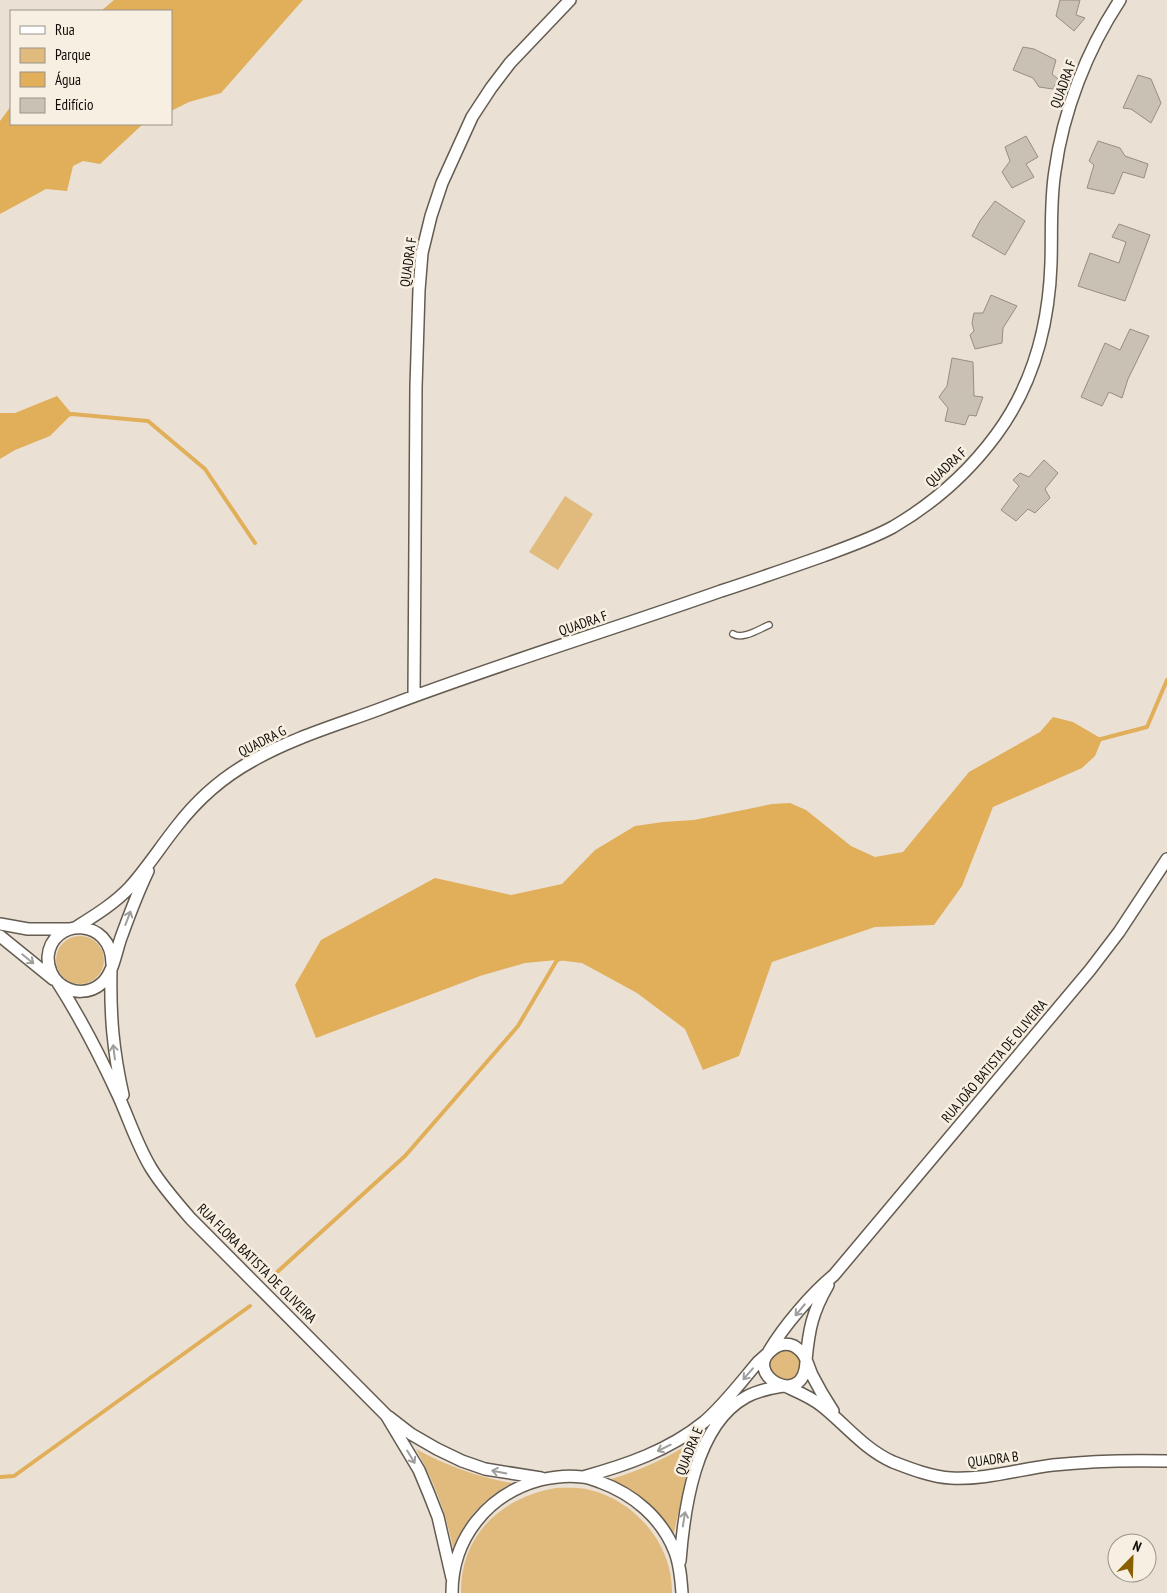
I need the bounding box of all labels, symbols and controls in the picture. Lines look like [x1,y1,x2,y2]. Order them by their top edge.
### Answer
legend [10,10,172,125]
text: Rua [55,20,75,39]
text: Parque [55,45,91,64]
street label: QUADRA F [1046,57,1080,111]
text: Água [55,70,81,89]
text: Edifício [55,95,93,114]
street label: QUADRA F [396,236,420,288]
street label: QUADRA F [921,443,971,491]
street label: QUADRA F [556,606,610,640]
street label: QUADRA G [235,721,289,761]
one-way arrow [124,911,133,926]
one-way arrow [22,953,35,964]
street label: RUA JOÃO BATISTA DE OLIVEIRA [937,995,1051,1126]
one-way arrow [109,1044,119,1060]
street label: RUA FLORA BATISTA DE OLIVEIRA [194,1200,321,1327]
one-way arrow [795,1303,806,1316]
one-way arrow [742,1367,753,1380]
street label: QUADRA E [671,1424,707,1478]
one-way arrow [657,1443,672,1453]
street label: QUADRA B [967,1447,1019,1471]
one-way arrow [407,1449,417,1463]
one-way arrow [492,1467,508,1476]
one-way arrow [679,1512,689,1528]
north arrow [1107,1533,1157,1583]
text: N [1130,1536,1144,1556]

